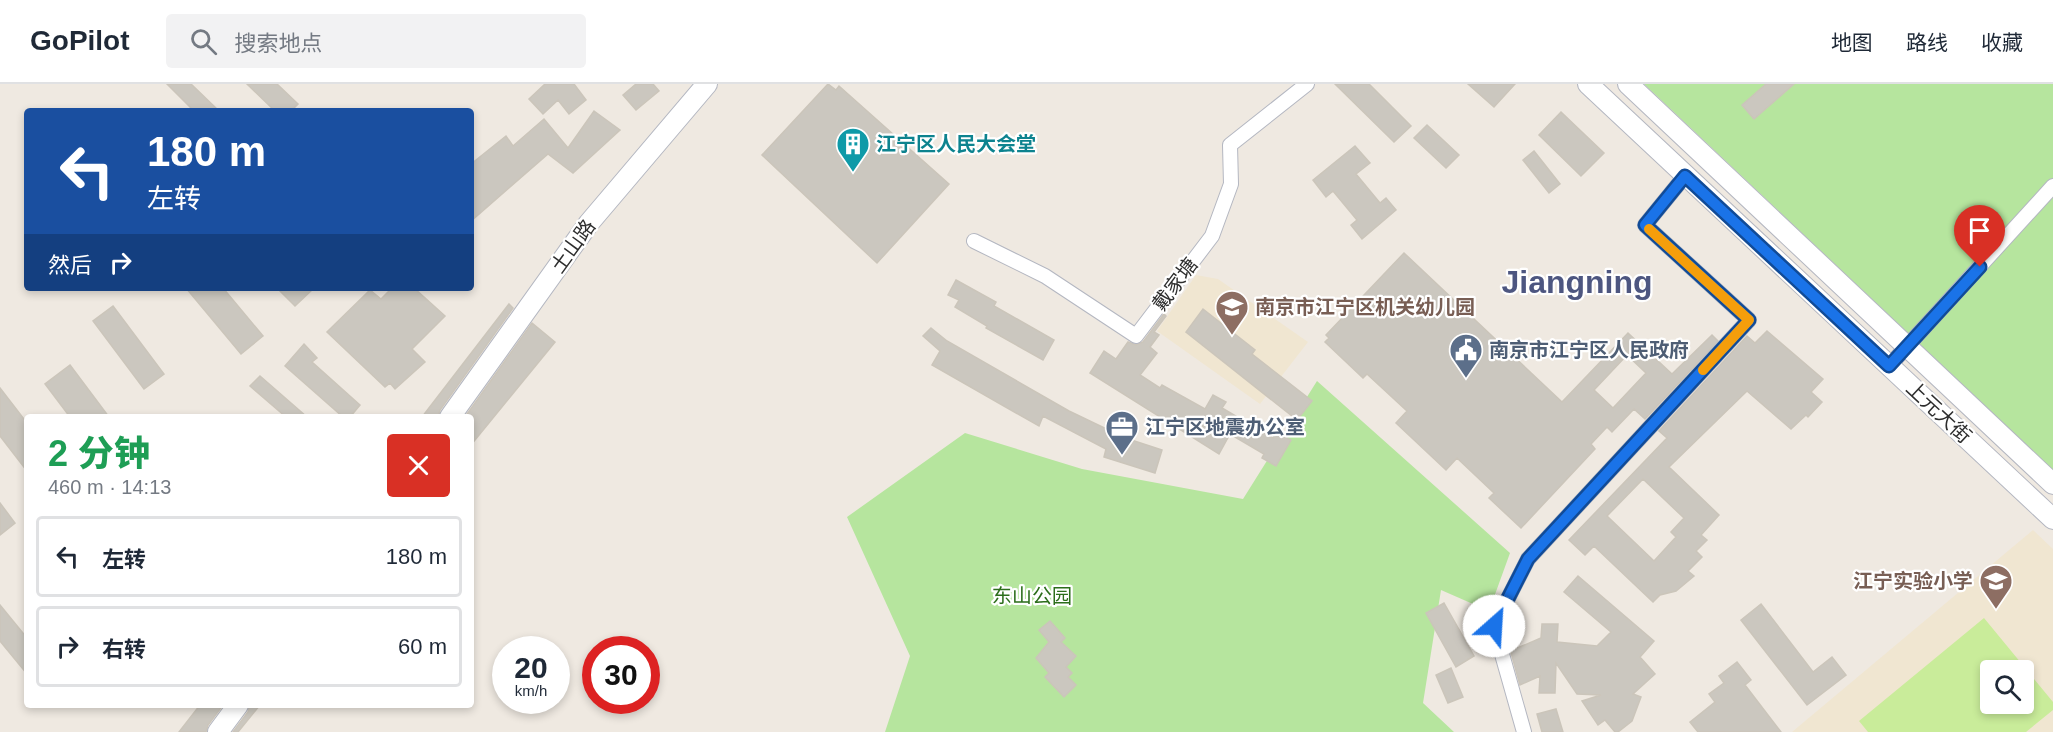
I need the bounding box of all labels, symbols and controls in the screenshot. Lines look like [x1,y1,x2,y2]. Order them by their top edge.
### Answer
search box [166,14,586,68]
text: GoPilot [30,25,130,56]
icon: search [187,25,220,58]
text: 搜索地点 [235,31,323,56]
text: 地图 [1831,31,1873,54]
text: 路线 [1906,31,1948,54]
text: 收藏 [1981,31,2023,54]
building icon: 江宁区人民大会堂 [835,126,871,173]
text: 180 m [147,128,266,175]
icon: left [48,132,126,210]
place label: 江宁区人民大会堂 [876,133,1036,155]
text: 左转 [147,184,201,214]
pin [1954,205,2005,267]
icon: arrive [1963,214,1996,247]
street label: 土山路 [546,215,600,277]
icon: right [104,246,137,279]
text: 然后 [48,253,92,278]
street label: 戴家塘 [1148,253,1202,315]
district label: Jiangning [1501,264,1653,300]
school or university icon: 南京市江宁区机关幼儿园 [1214,289,1250,336]
place label: 南京市江宁区机关幼儿园 [1255,296,1475,318]
public building icon: 南京市江宁区人民政府 [1448,332,1484,379]
place label: 南京市江宁区人民政府 [1489,339,1689,361]
street label: 上元大街 [1902,377,1976,447]
office icon: 江宁区地震办公室 [1104,409,1140,456]
place label: 江宁区地震办公室 [1145,416,1305,438]
text: 2 分钟 [48,433,150,474]
button: close [387,434,450,497]
text: 460 m · 14:13 [48,476,171,498]
icon: left [51,540,84,573]
text: 180 m [386,544,447,569]
text: 左转 [102,547,146,572]
school or university icon: 江宁实验小学 [1978,563,2014,610]
place label: 江宁实验小学 [1853,570,1973,592]
park label: 东山公园 [992,585,1072,607]
position arrow [1462,594,1526,658]
icon: right [51,630,84,663]
text: 60 m [398,634,447,659]
speed limit sign: 30 [582,636,660,714]
text: 右转 [102,637,146,662]
text: 20 [514,651,548,684]
map controls [1980,660,2034,714]
button: search [1980,660,2034,714]
text: km/h [515,682,547,699]

